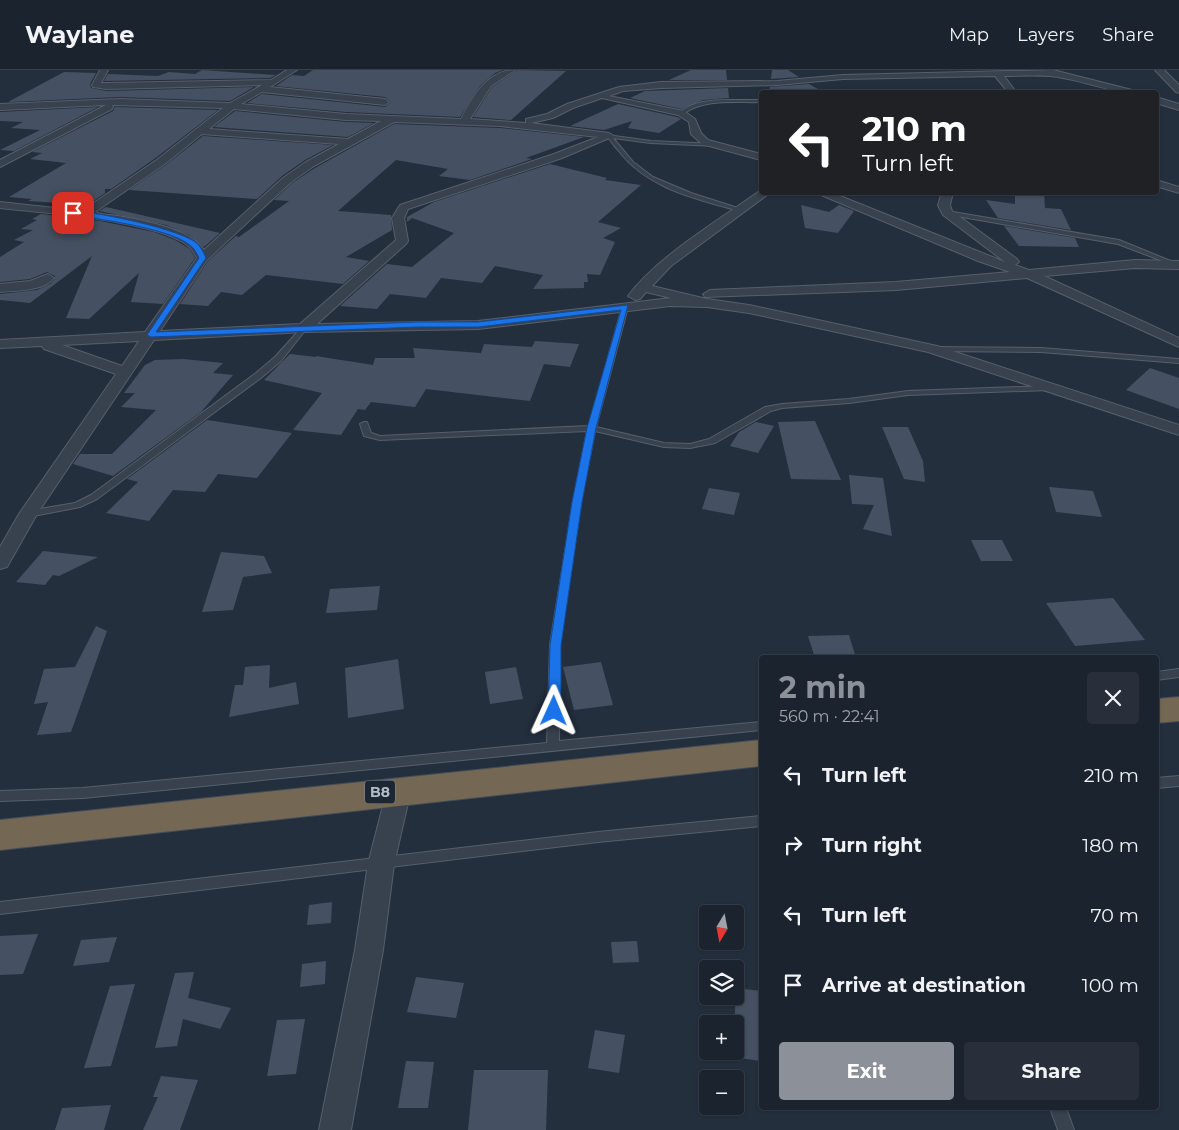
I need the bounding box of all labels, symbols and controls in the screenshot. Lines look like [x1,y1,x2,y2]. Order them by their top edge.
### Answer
text: Waylane [25,20,134,49]
text: Map [949,24,989,46]
text: Layers [1017,24,1074,46]
text: Share [1102,24,1154,46]
text: 210 m [862,107,967,150]
icon: left [779,110,844,175]
text: Turn left [862,150,954,177]
pin [52,192,94,234]
icon: arrive [59,199,87,227]
text: 2 min [779,669,866,706]
button: close [1087,672,1139,724]
position arrow [527,684,579,736]
text: 560 m · 22:41 [779,707,880,726]
icon: left [779,761,807,789]
text: Turn left [822,764,907,787]
text: 210 m [1084,764,1139,787]
road number: B8 [365,780,395,804]
icon: right [779,831,807,859]
text: Turn right [822,834,922,857]
text: 180 m [1082,834,1139,857]
icon: left [779,901,807,929]
text: Turn left [822,904,907,927]
text: 70 m [1090,904,1139,927]
north arrow [699,905,744,950]
map controls [699,905,744,1115]
button: layers [699,960,744,1005]
icon: arrive [779,971,807,999]
text: Arrive at destination [822,974,1026,997]
text: 100 m [1082,974,1139,997]
button: + [699,1015,744,1060]
button: Exit [779,1042,954,1100]
button: Share [964,1042,1139,1100]
button: − [699,1070,744,1115]

